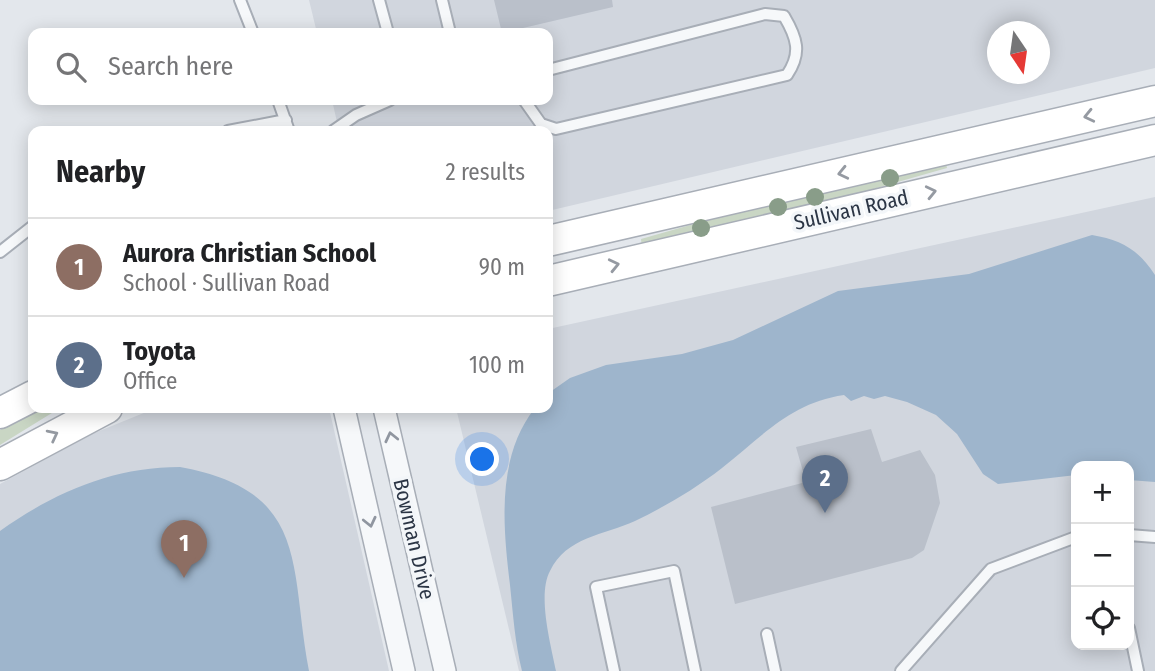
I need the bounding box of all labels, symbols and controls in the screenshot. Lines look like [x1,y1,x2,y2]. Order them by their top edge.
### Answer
north arrow [987,21,1050,84]
search box [28,28,553,105]
icon: search [52,48,90,86]
text: Search here [108,51,233,82]
one-way arrow [1083,108,1095,122]
text: Nearby [56,154,145,190]
text: 2 results [445,158,525,186]
one-way arrow [837,165,849,179]
street label: Sullivan Road [791,184,911,236]
one-way arrow [925,185,937,200]
text: Aurora Christian School [123,238,376,269]
text: 1 [74,253,84,281]
text: 90 m [479,253,525,281]
one-way arrow [608,259,620,273]
text: School · Sullivan Road [123,269,330,297]
text: Toyota [123,336,196,367]
text: 2 [74,351,84,379]
text: 100 m [469,351,525,379]
text: Office [123,367,177,395]
one-way arrow [46,430,58,443]
one-way arrow [385,431,399,443]
your location [465,442,499,476]
pin: 2 [802,455,848,513]
map controls [1071,461,1134,650]
button: + [1071,461,1134,524]
street label: Bowman Drive [387,476,441,602]
one-way arrow [362,516,376,528]
pin: 1 [161,520,207,578]
button: − [1071,524,1134,587]
button: locate [1071,587,1134,650]

